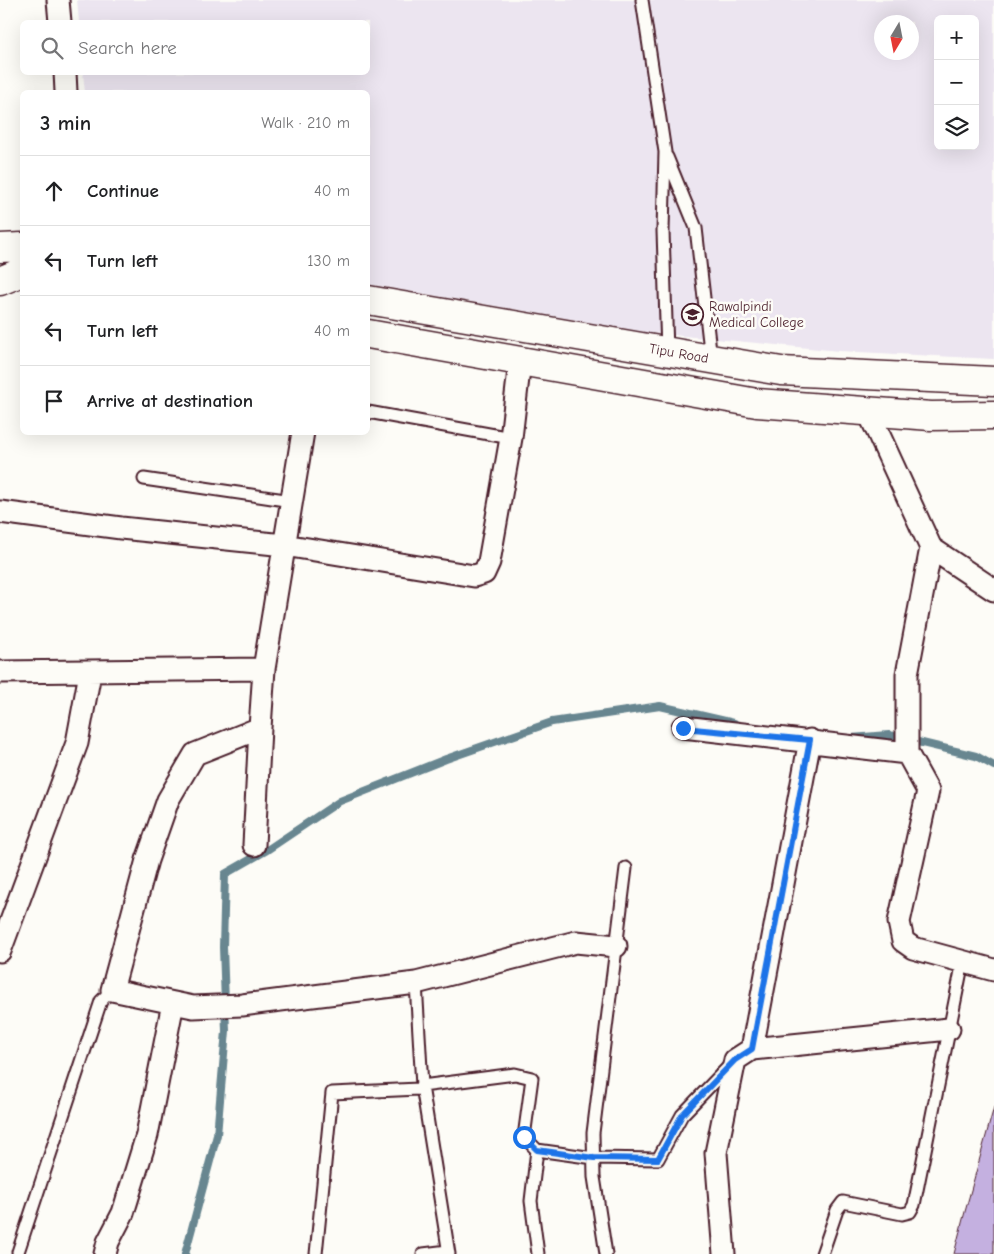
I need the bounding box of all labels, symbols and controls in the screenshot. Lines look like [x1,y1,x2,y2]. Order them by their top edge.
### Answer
north arrow [874,15,919,60]
map controls [934,15,979,150]
button: + [934,15,979,60]
search box [20,20,370,75]
icon: search [38,34,66,62]
text: Search here [78,37,177,59]
button: − [934,60,979,105]
button: layers [934,105,979,150]
text: 3 min [40,111,91,135]
text: Walk · 210 m [261,114,350,132]
icon: ahead [40,177,68,205]
text: Continue [87,180,159,202]
text: 40 m [314,182,350,200]
icon: left [40,247,68,275]
text: Turn left [87,250,158,272]
text: 130 m [307,252,350,270]
place label: Rawalpindi Medical College [709,298,804,331]
school or university icon: Rawalpindi Medical College [681,302,705,326]
icon: left [40,317,68,345]
text: Turn left [87,320,158,342]
text: 40 m [314,322,350,340]
street label: Tipu Road [648,340,710,367]
icon: arrive [40,387,68,415]
text: Arrive at destination [87,390,253,412]
route end [672,717,695,740]
route start [513,1126,536,1149]

